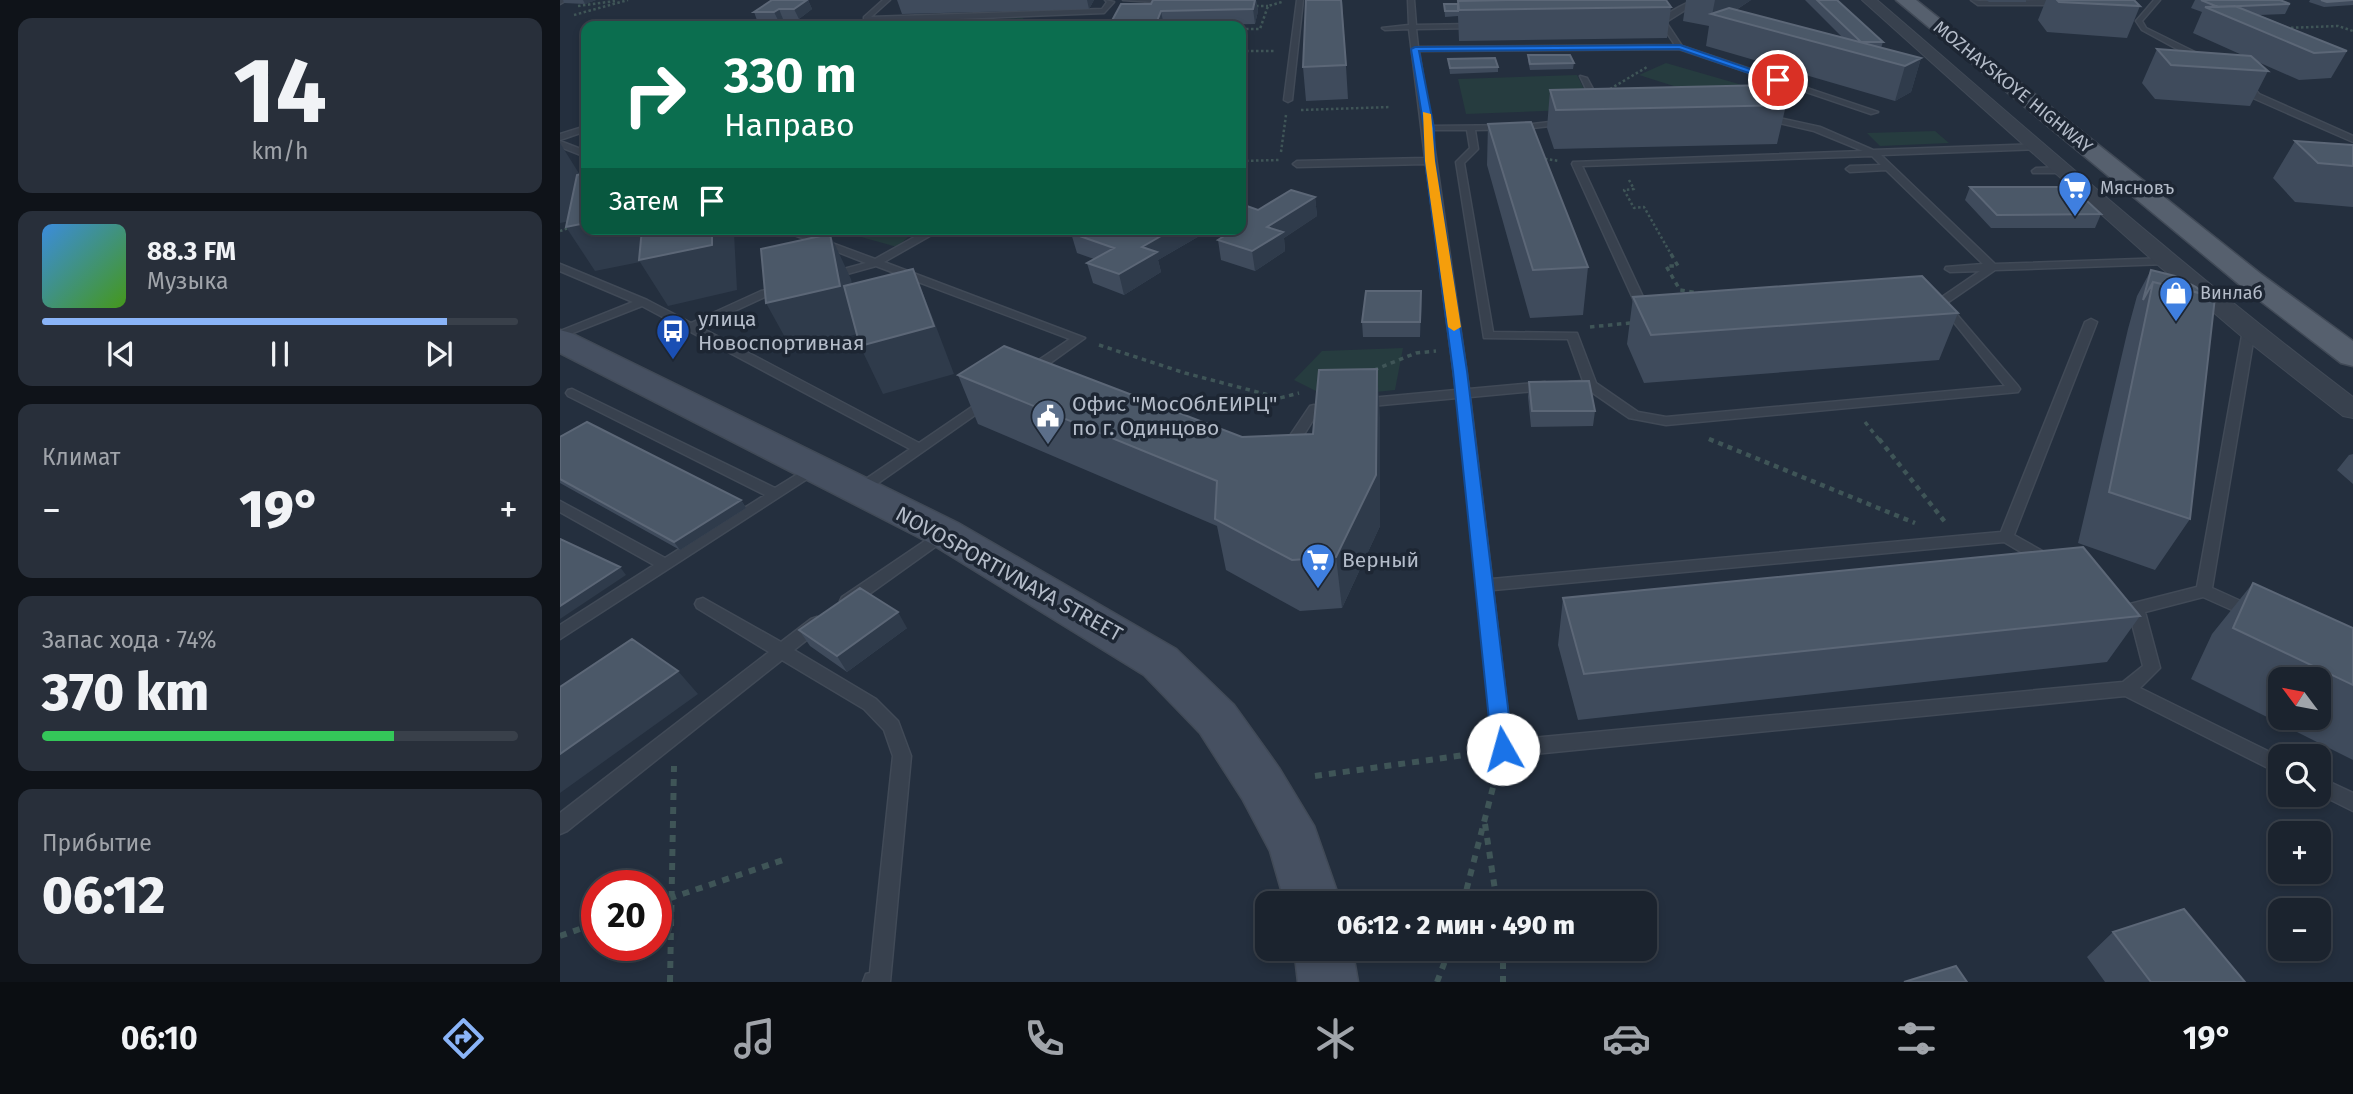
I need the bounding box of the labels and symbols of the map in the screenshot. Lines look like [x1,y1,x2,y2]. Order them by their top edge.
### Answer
street label: MOZHAYSKOYE HIGHWAY [1929,16,2097,158]
pin [1748,50,1808,110]
supermarket icon: Мясновъ [2056,169,2094,218]
place label: Мясновъ [2100,177,2175,199]
shop icon: Винлаб [2157,274,2195,323]
place label: Винлаб [2200,282,2263,304]
place label: улица Новоспортивная [698,306,865,356]
bus stop icon: улица Новоспортивная [654,312,692,361]
place label: Офис "МосОблЕИРЦ" по г. Одинцово [1072,391,1277,441]
public building icon: Офис "МосОблЕИРЦ" по г. Одинцово [1029,397,1067,446]
street label: NOVOSPORTIVNAYA STREET [891,501,1127,647]
supermarket icon: Верный [1299,541,1337,590]
place label: Верный [1342,547,1419,573]
north arrow [2268,667,2331,730]
position arrow [1466,712,1540,786]
speed limit sign: 20 [581,870,672,961]

